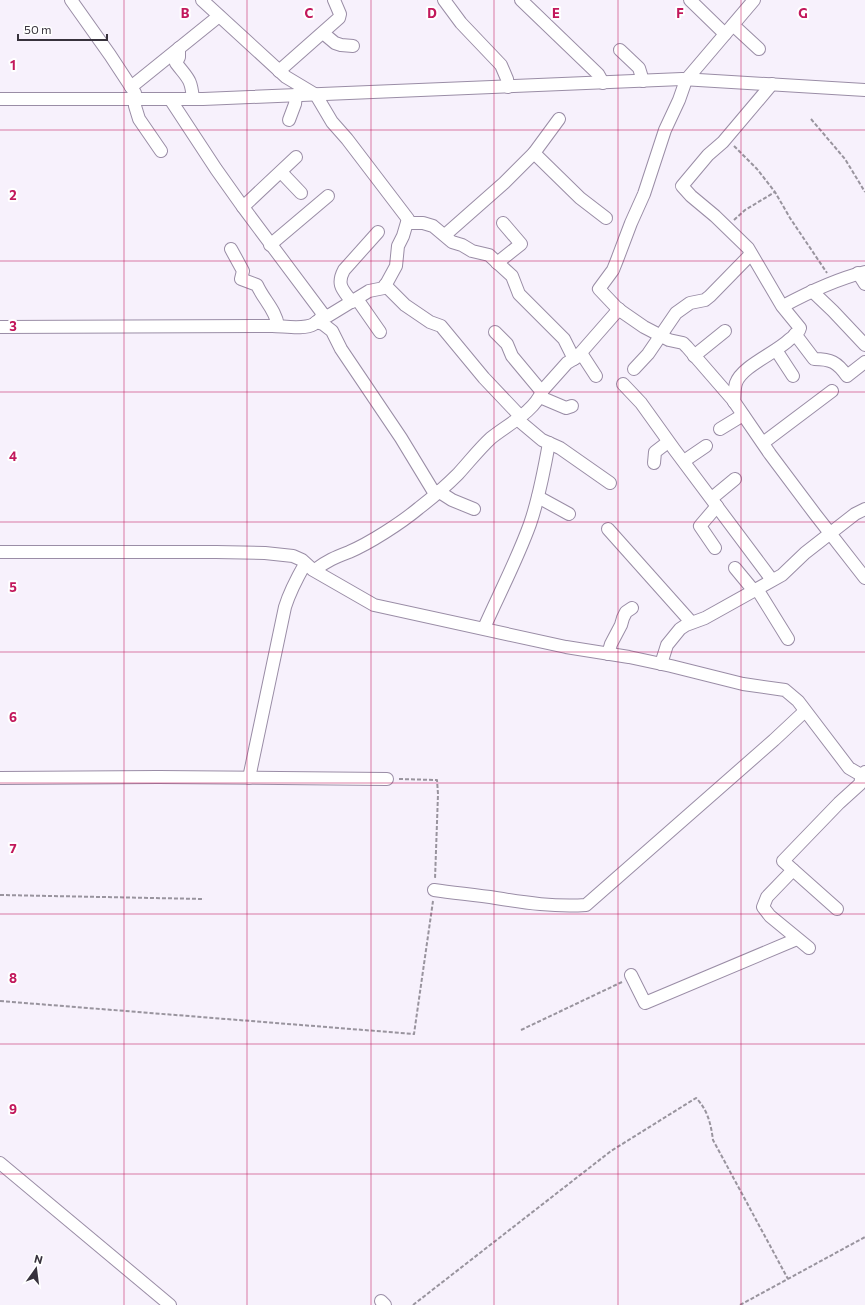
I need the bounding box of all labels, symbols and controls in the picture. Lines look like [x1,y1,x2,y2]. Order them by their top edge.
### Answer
text: B [181,5,190,21]
text: C [305,5,314,21]
text: D [427,5,437,21]
text: E [552,5,560,21]
text: F [676,5,684,21]
text: G [798,5,808,21]
scale bar [18,16,107,42]
text: 50 m [24,22,52,36]
text: 1 [10,57,16,73]
text: 2 [9,187,17,203]
text: 3 [9,318,17,334]
text: 4 [9,448,17,464]
text: 5 [9,579,17,595]
text: 6 [9,709,17,725]
text: 7 [9,840,17,856]
text: 8 [9,970,17,986]
text: 9 [9,1101,17,1117]
north arrow [16,1249,56,1289]
text: N [33,1252,44,1266]

